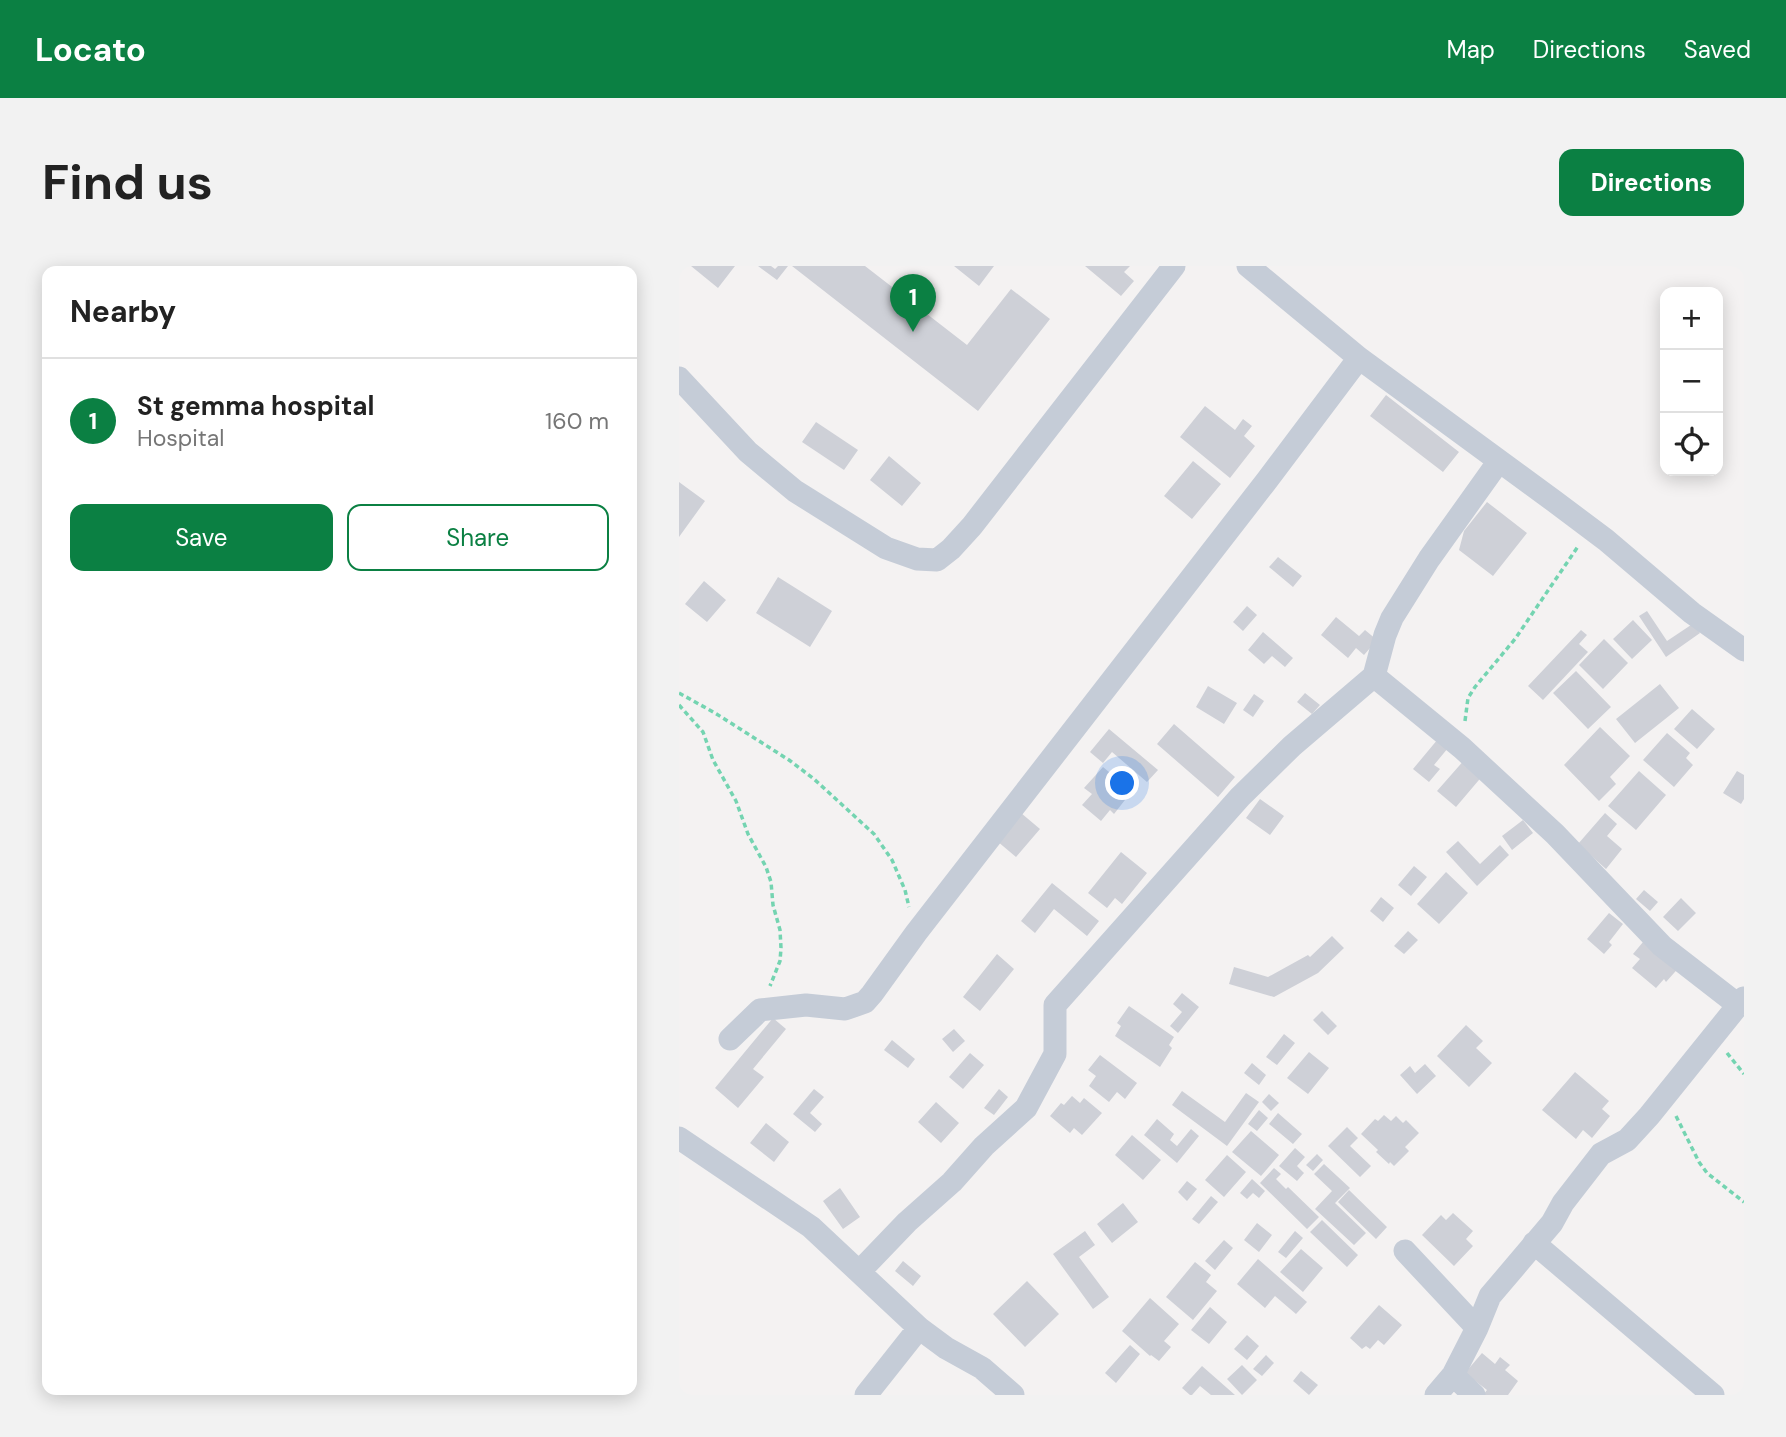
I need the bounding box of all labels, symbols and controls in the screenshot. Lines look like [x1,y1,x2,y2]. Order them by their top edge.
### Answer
text: Locato [35,28,146,71]
text: Map [1447,34,1495,65]
text: Directions [1533,34,1646,65]
text: Saved [1684,34,1751,65]
button: Directions [1559,149,1744,216]
text: Find us [42,150,213,214]
pin: 1 [890,274,936,332]
map controls [1660,287,1723,476]
button: + [1660,287,1723,350]
text: Nearby [70,292,176,331]
button: − [1660,350,1723,413]
text: St gemma hospital [137,389,374,423]
text: 1 [89,406,97,436]
text: 160 m [545,406,609,436]
button: locate [1660,413,1723,476]
text: Hospital [137,423,224,453]
button: Save [70,504,333,571]
button: Share [347,504,609,571]
your location [1105,766,1139,800]

